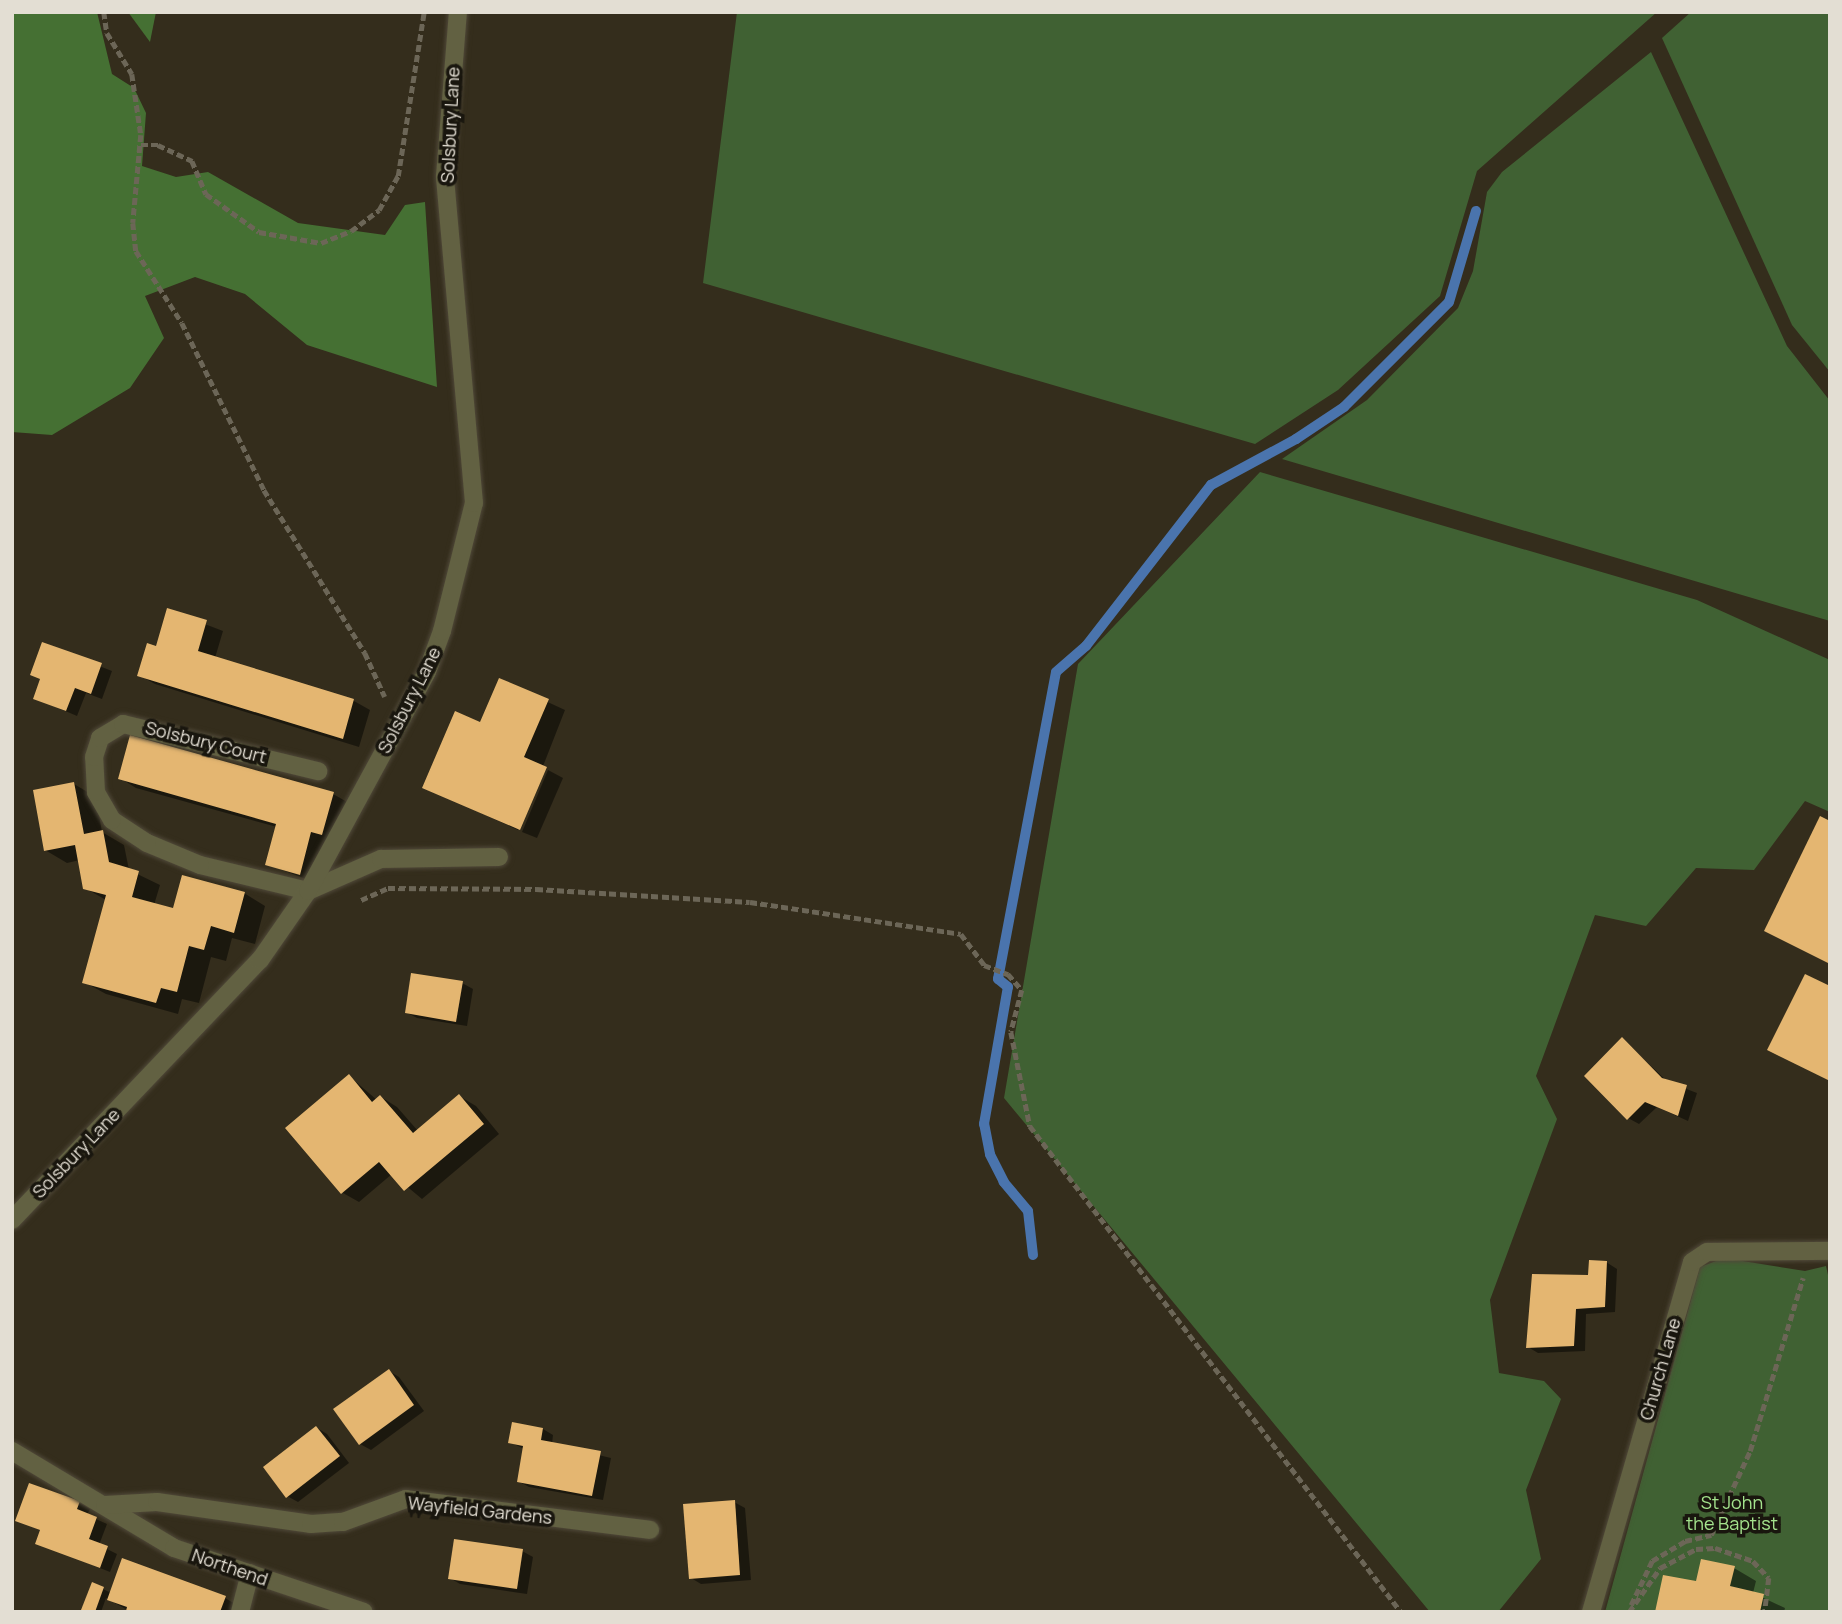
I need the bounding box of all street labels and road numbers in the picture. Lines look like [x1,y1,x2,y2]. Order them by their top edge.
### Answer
street label: Solsbury Lane [436,66,464,184]
street label: Solsbury Lane [373,643,445,757]
street label: Solsbury Court [143,717,269,767]
street label: Solsbury Lane [28,1104,124,1202]
street label: Church Lane [1635,1315,1685,1423]
street label: Wayfield Gardens [407,1492,553,1528]
street label: Northend [189,1544,271,1590]

